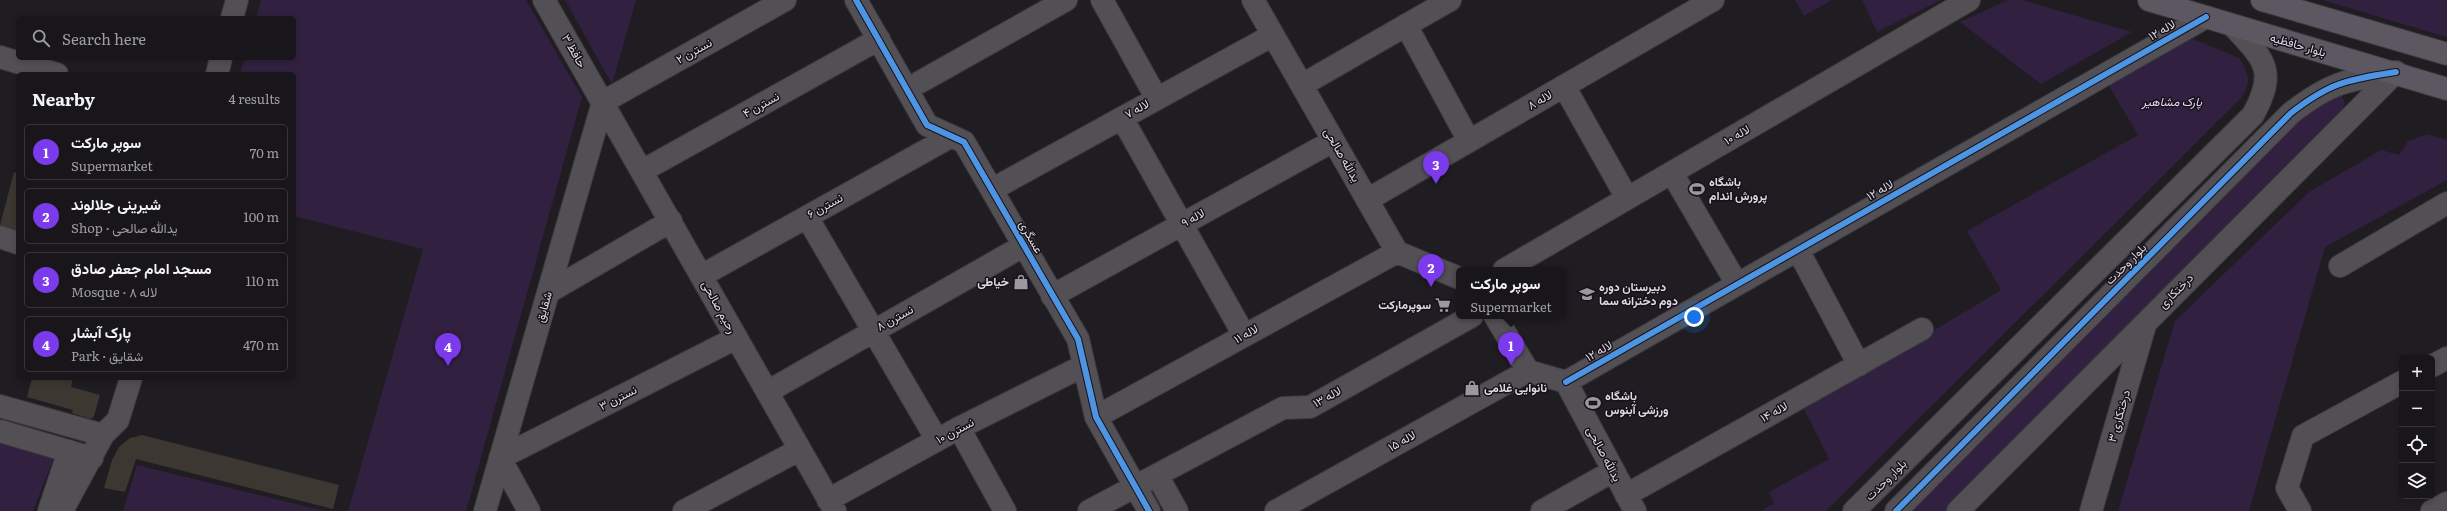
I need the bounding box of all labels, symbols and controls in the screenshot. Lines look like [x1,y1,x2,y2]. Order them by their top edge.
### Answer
street label: لاله ۱۲ [2145,14,2178,44]
search box [16,16,296,60]
icon: search [30,27,52,49]
text: Search here [62,27,146,50]
street label: بلوار حافظیه [2268,27,2328,61]
street label: حافظ ۳ [558,30,592,71]
street label: نسترن ۲ [672,33,715,67]
street label: لاله ۸ [1524,85,1555,113]
text: Nearby [32,86,95,111]
street label: نسترن ۴ [739,87,782,122]
text: 4 results [229,89,280,108]
park label: پارک مشاهیر [2141,92,2202,110]
street label: لاله ۷ [1121,94,1152,122]
street label: لاله ۱۰ [1720,119,1753,149]
street label: یدالله صالحی [1320,124,1366,185]
text: سوپر مارکت [71,130,141,153]
text: 1 [43,143,49,162]
text: 70 m [250,143,279,162]
pin: 3 [1423,151,1449,184]
text: Supermarket [71,156,153,175]
place label: باشگاه پرورش اندام [1709,172,1767,204]
street label: لاله ۱۲ [1863,174,1896,204]
sports icon: باشگاه پرورش اندام [1688,180,1706,198]
street label: نسترن ۶ [803,188,846,222]
text: شیرینی جلالوند [71,192,161,215]
street label: لاله ۹ [1177,203,1208,231]
text: 2 [43,207,49,226]
text: 100 m [243,207,279,226]
street label: عسگری [1015,217,1049,256]
text: Shop · یدالله صالحی [71,218,178,237]
street label: بلوار وحدت [2100,238,2150,288]
pin: 2 [1418,254,1444,287]
text: مسجد امام جعفر صادق [71,256,212,279]
popup [1456,267,1566,319]
street label: درختکاری [2154,268,2197,312]
text: 3 [42,271,50,290]
text: 110 m [246,271,279,290]
text: سوپر مارکت [1470,271,1540,294]
place label: خیاطی [977,272,1009,290]
shop icon: خیاطی [1012,273,1030,291]
street label: رحیم صالحی [698,277,742,336]
place label: دبیرستان دوره دوم دخترانه سما [1599,277,1678,309]
text: Mosque · لاله ۸ [71,282,157,301]
school or university icon: دبیرستان دوره دوم دخترانه سما [1578,285,1596,303]
street label: شقایق [530,289,556,324]
place label: سوپرمارکت [1378,295,1431,313]
supermarket icon: سوپرمارکت [1434,296,1452,314]
text: Supermarket [1470,297,1552,316]
street label: نسترن ۸ [873,300,916,335]
your location [1684,307,1704,327]
street label: لاله ۱۱ [1230,319,1261,347]
text: پارک آبشار [71,320,131,343]
pin: 1 [1498,332,1524,365]
pin: 4 [435,333,461,366]
text: 4 [42,335,50,354]
text: 470 m [243,335,279,354]
street label: لاله ۱۲ [1582,335,1615,365]
text: Park · شقایق [71,346,143,365]
map controls [2399,355,2435,499]
button: + [2399,355,2435,391]
place label: نانوایی غلامی [1484,378,1548,396]
shop icon: نانوایی غلامی [1463,379,1481,397]
street label: نسترن ۳ [595,380,640,414]
street label: لاله ۱۳ [1309,381,1344,411]
place label: باشگاه ورزشی آبنوس [1605,386,1669,418]
street label: درختکاری ۳ [2102,387,2134,444]
button: − [2399,391,2435,427]
sports icon: باشگاه ورزشی آبنوس [1584,394,1602,412]
street label: لاله ۱۴ [1756,396,1791,426]
street label: نسترن ۱۰ [932,412,977,448]
street label: یدالله صالحی [1583,423,1627,485]
street label: لاله ۱۵ [1384,425,1419,455]
button: locate [2399,427,2435,463]
street label: بلوار وحدت [1860,454,1910,504]
button: layers [2399,463,2435,499]

